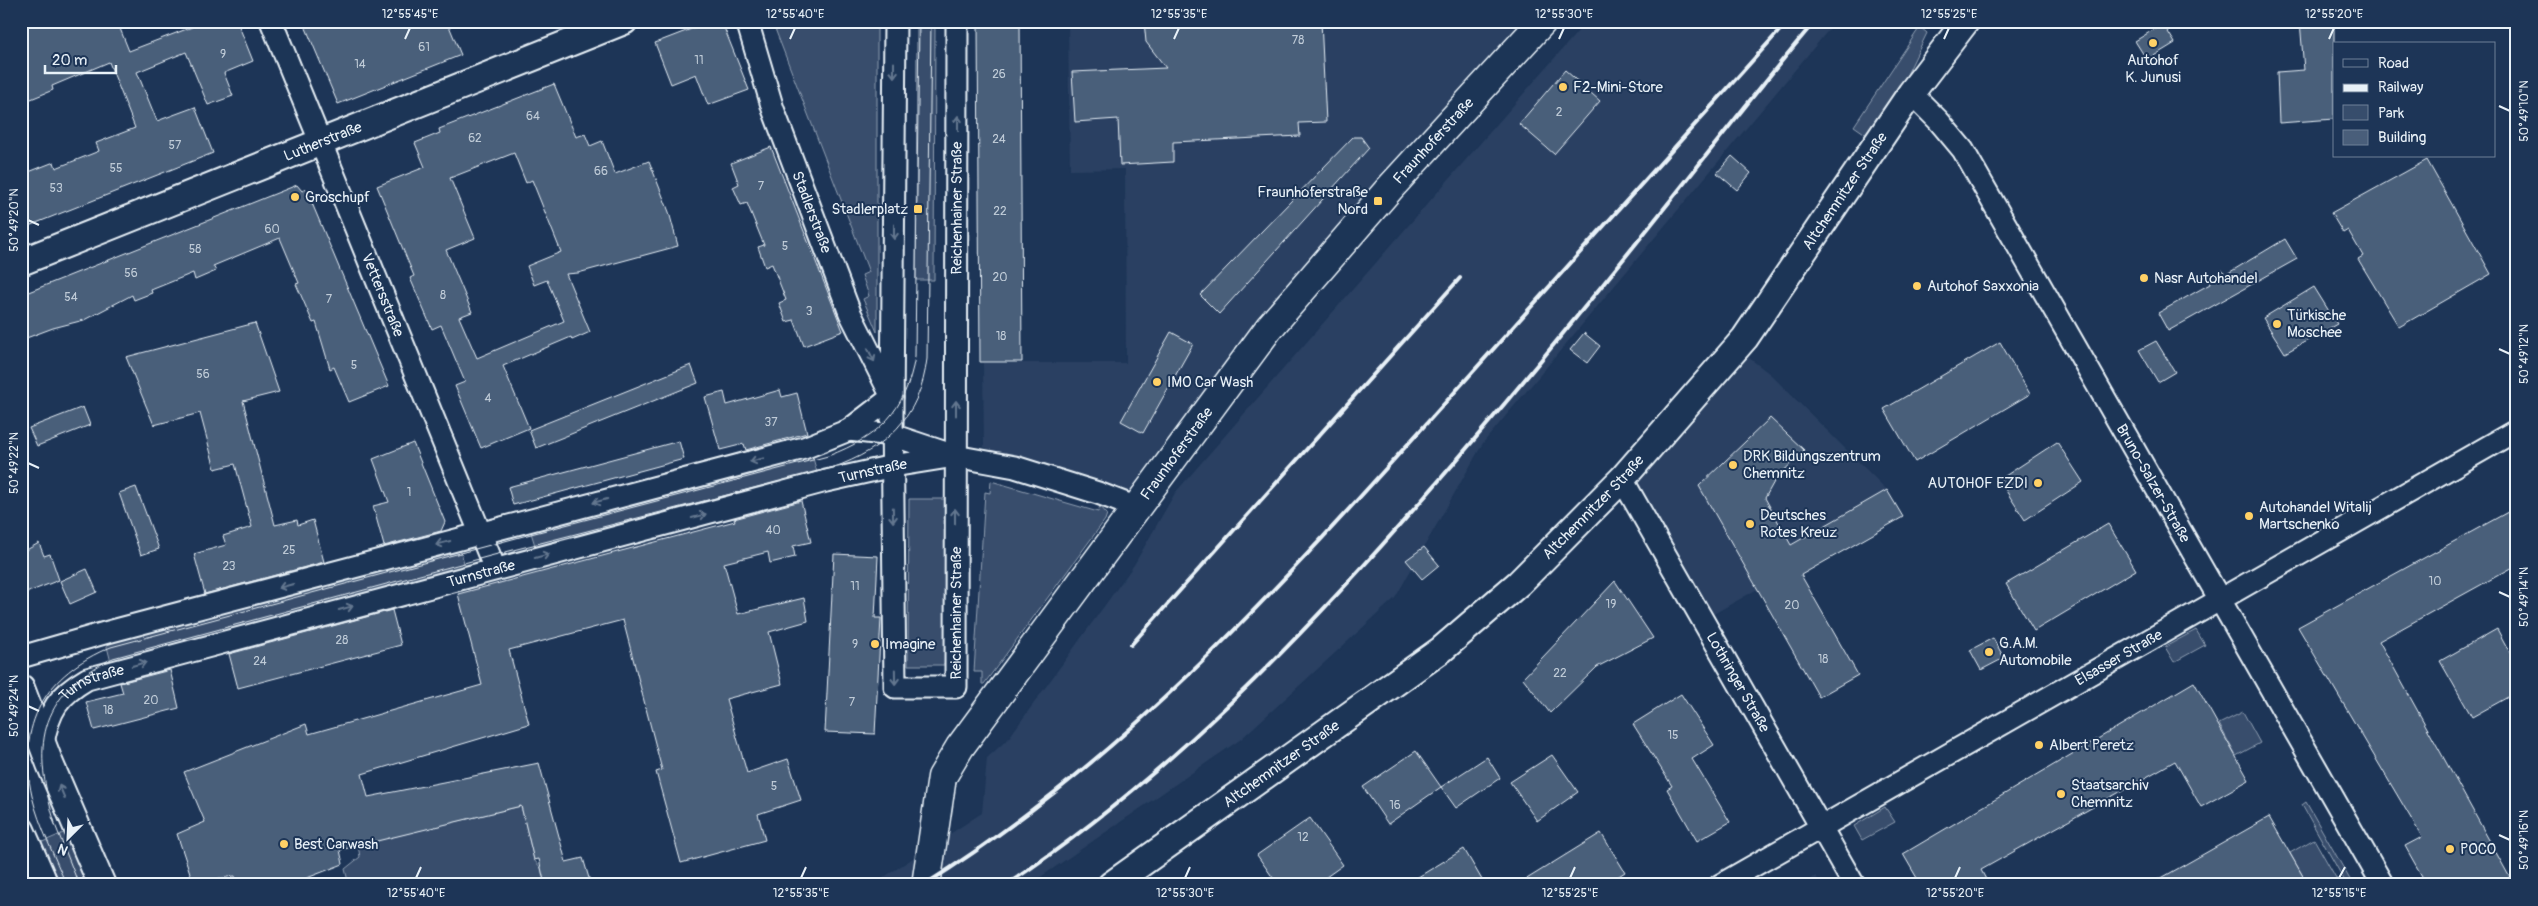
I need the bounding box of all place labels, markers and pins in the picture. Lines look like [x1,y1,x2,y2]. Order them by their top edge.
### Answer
marker: Autohof K. Junusi [2147,37,2159,49]
place label: Autohof K. Junusi [2125,51,2181,87]
place label: F2-Mini-Store [1573,78,1664,97]
marker: F2-Mini-Store [1557,81,1569,93]
place label: Fraunhoferstraße Nord [1257,183,1369,219]
place label: Groschupf [305,188,370,207]
marker: Groschupf [289,191,301,203]
marker: Fraunhoferstraße Nord [1372,195,1384,207]
place label: Stadlerplatz [832,200,908,219]
marker: Stadlerplatz [912,203,924,215]
place label: Nasr Autohandel [2154,269,2258,288]
marker: Nasr Autohandel [2138,272,2150,284]
place label: Autohof Saxxonia [1927,277,2039,296]
marker: Autohof Saxxonia [1911,280,1923,292]
place label: Türkische Moschee [2287,306,2347,342]
marker: Türkische Moschee [2271,318,2283,330]
place label: IMO Car Wash [1167,373,1253,392]
marker: IMO Car Wash [1151,376,1163,388]
place label: DRK Bildungszentrum Chemnitz [1743,447,1881,483]
marker: DRK Bildungszentrum Chemnitz [1727,459,1739,471]
place label: AUTOHOF EZDI [1928,474,2028,493]
marker: AUTOHOF EZDI [2032,477,2044,489]
place label: Autohandel Witalij Martschenko [2259,498,2372,534]
place label: Deutsches Rotes Kreuz [1760,506,1837,542]
marker: Autohandel Witalij Martschenko [2243,510,2255,522]
marker: Deutsches Rotes Kreuz [1744,518,1756,530]
place label: G.A.M. Automobile [1999,634,2072,670]
place label: Imagine [885,635,936,654]
marker: Imagine [869,638,881,650]
marker: G.A.M. Automobile [1983,646,1995,658]
place label: Albert Peretz [2049,736,2134,755]
marker: Albert Peretz [2033,739,2045,751]
place label: Staatsarchiv Chemnitz [2071,776,2149,812]
marker: Staatsarchiv Chemnitz [2055,788,2067,800]
place label: Best Carwash [294,835,378,854]
marker: Best Carwash [278,838,290,850]
place label: POCO [2460,840,2496,859]
marker: POCO [2444,843,2456,855]

